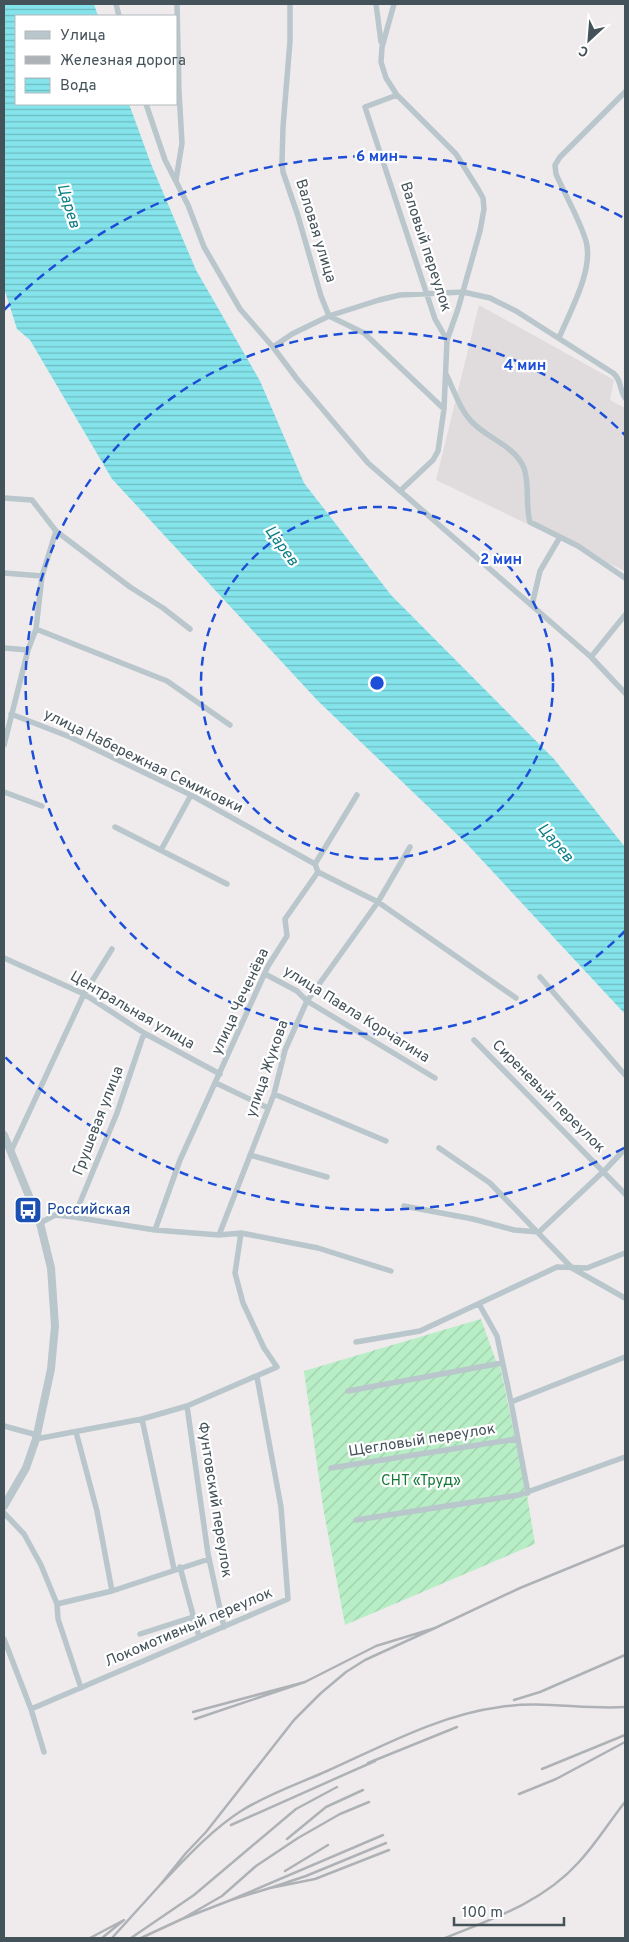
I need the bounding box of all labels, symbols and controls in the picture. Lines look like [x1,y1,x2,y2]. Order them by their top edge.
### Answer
legend [15,15,178,105]
north arrow [564,15,614,65]
text: Улица [60,27,105,46]
text: С [576,41,592,60]
text: Железная дорога [60,52,186,71]
text: Вода [60,77,96,96]
text: 6 мин [356,148,398,167]
street label: Валовая улица [290,177,340,285]
street label: Валовый переулок [395,179,455,315]
water label: Царев [52,181,84,231]
text: 4 мин [504,357,546,376]
water label: Царев [260,522,303,570]
text: 2 мин [480,551,522,570]
centre of rings [368,674,386,692]
street label: улица Набережная Семиковки [40,705,246,819]
water label: Царев [533,819,578,867]
street label: улица Чеченёва [208,946,274,1058]
street label: улица Павла Корчагина [279,962,433,1068]
street label: Центральная улица [66,968,198,1054]
street label: улица Жукова [242,1018,294,1120]
street label: Сиреневый переулок [487,1036,609,1158]
street label: Грушевая улица [69,1064,129,1178]
bus stop icon: Российская [13,1195,43,1225]
place label: Российская [47,1201,130,1220]
street label: Щегловый переулок [347,1420,497,1462]
street label: Фунтовский переулок [192,1421,236,1579]
park label: СНТ «Труд» [381,1472,461,1491]
street label: Локомотивный переулок [102,1584,276,1672]
scale bar [454,1894,564,1926]
text: 100 m [462,1904,503,1923]

